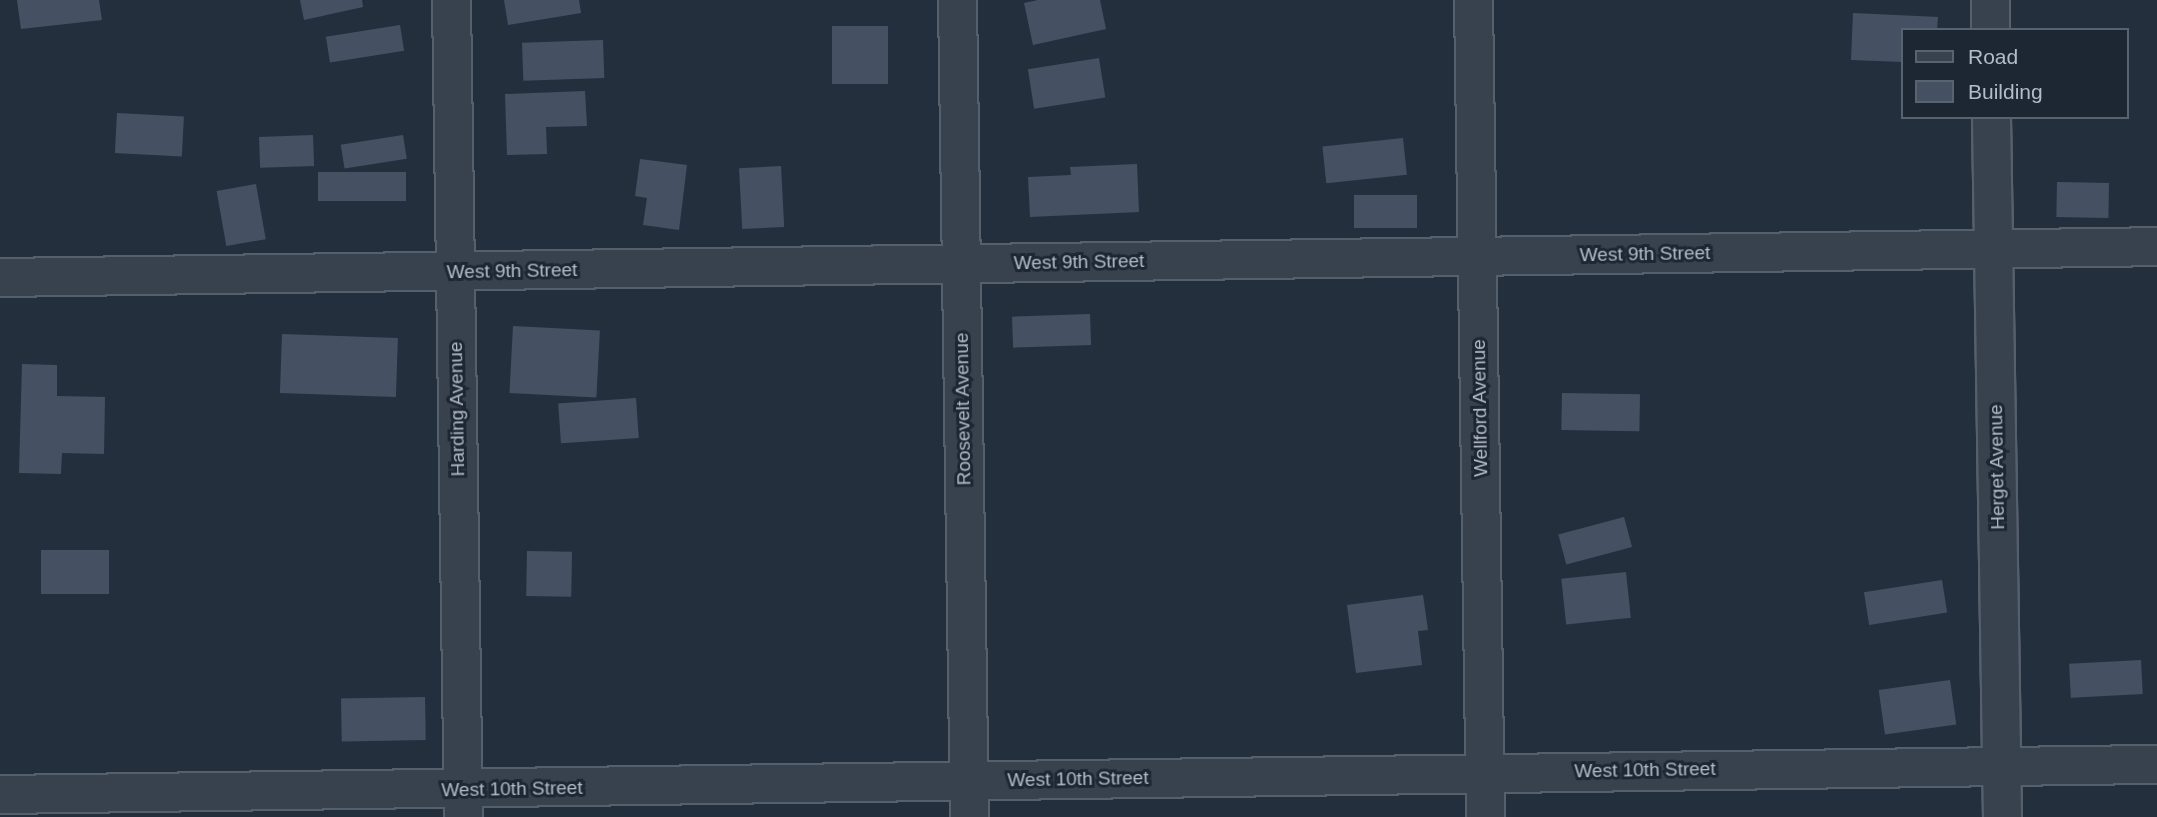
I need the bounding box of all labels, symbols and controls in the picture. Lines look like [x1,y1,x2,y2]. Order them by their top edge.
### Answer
legend [1902,28,2129,119]
text: Road [1968,45,2018,68]
text: Building [1968,80,2043,103]
street label: West 9th Street [1580,241,1710,267]
street label: West 9th Street [1014,249,1144,275]
street label: West 9th Street [447,258,577,284]
street label: Roosevelt Avenue [950,332,976,486]
street label: Wellford Avenue [1467,338,1493,478]
street label: Harding Avenue [444,341,470,477]
street label: Herget Avenue [1984,404,2010,530]
street label: West 10th Street [1574,757,1716,783]
street label: West 10th Street [1007,766,1149,792]
street label: West 10th Street [441,776,583,802]

